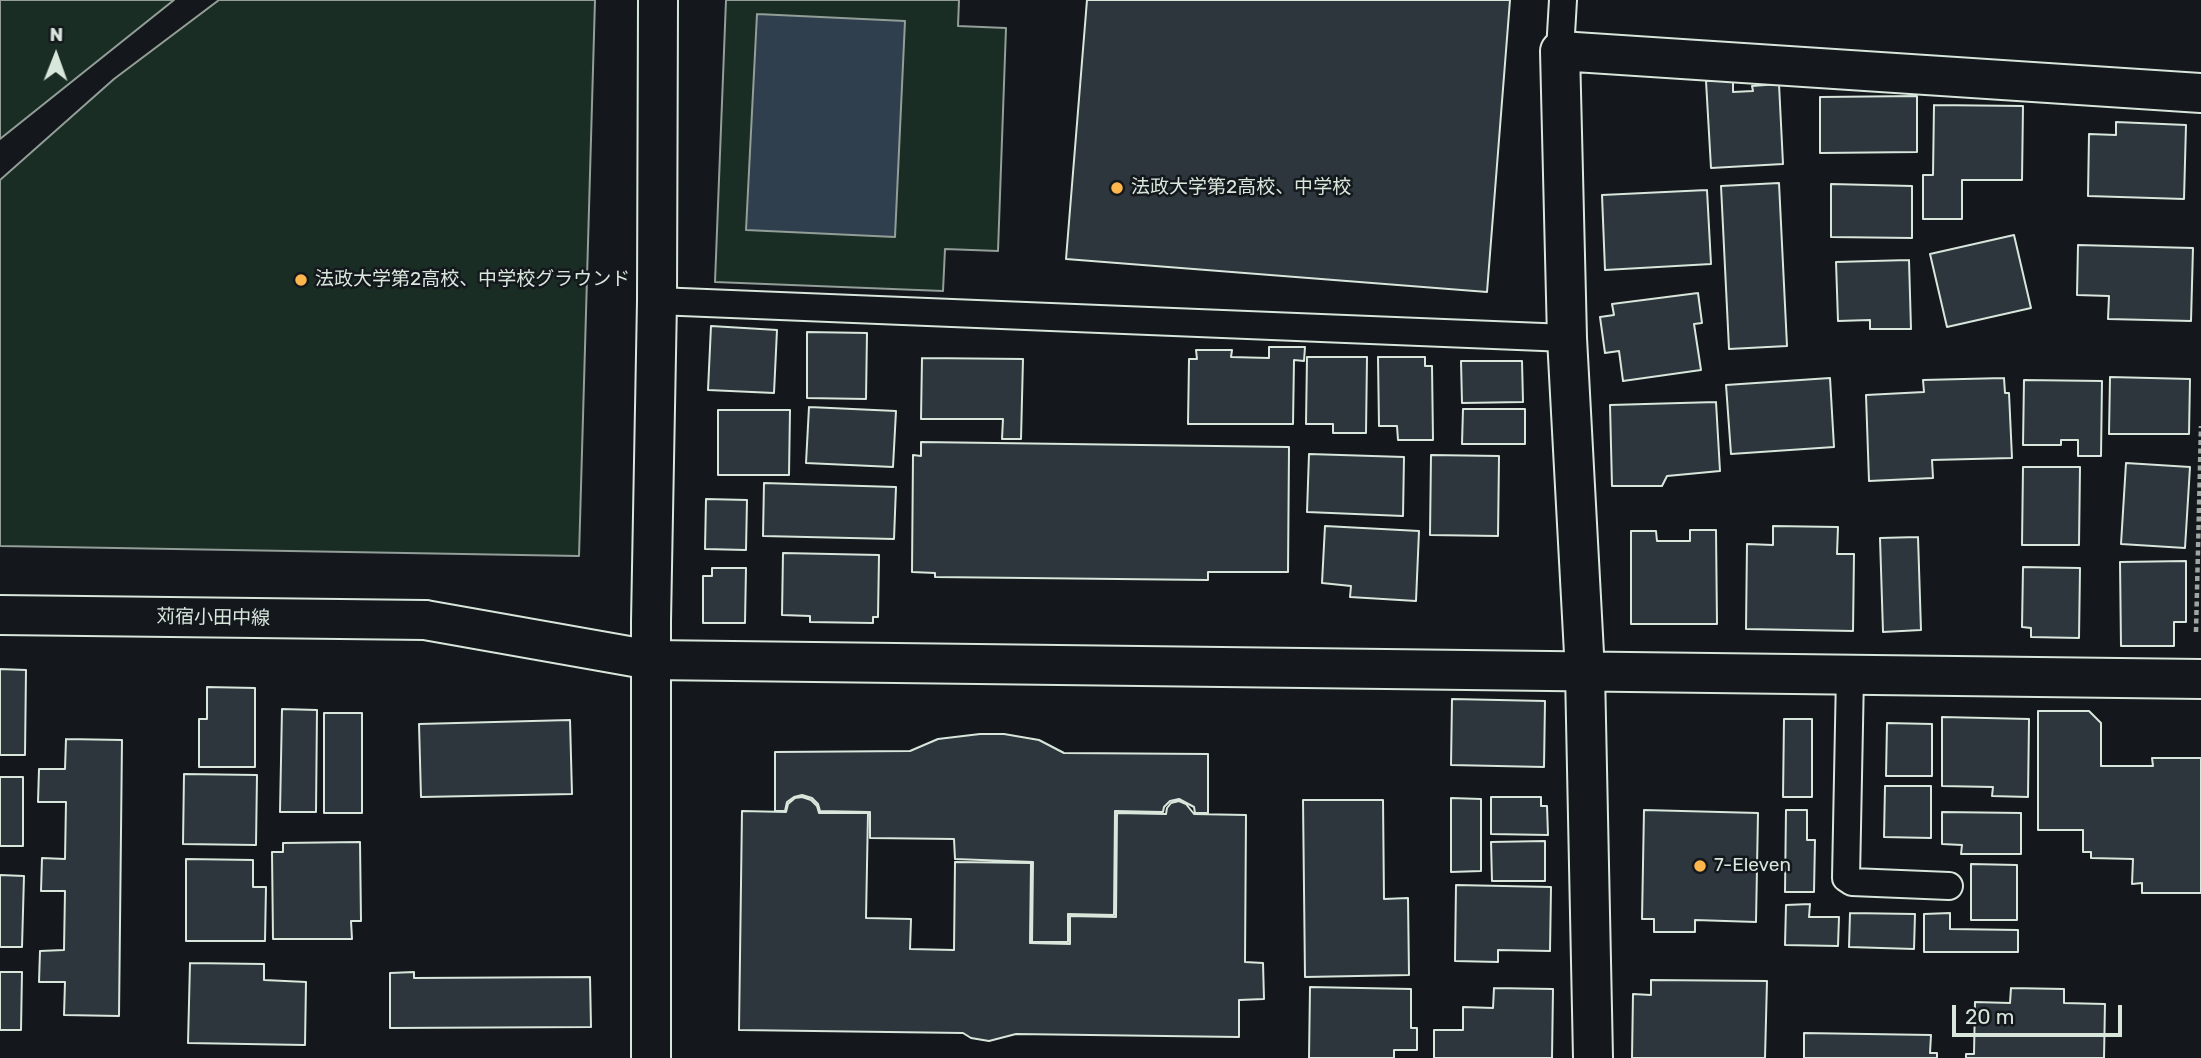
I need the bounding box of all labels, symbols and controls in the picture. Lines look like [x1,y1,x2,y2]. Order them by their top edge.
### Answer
north arrow [21,21,91,91]
text: N [49,23,63,46]
place label: 法政大学第2高校、中学校 [1131,177,1351,199]
marker: 法政大学第2高校、中学校 [1109,180,1125,196]
place label: 法政大学第2高校、中学校グラウンド [315,269,630,291]
marker: 法政大学第2高校、中学校グラウンド [293,272,309,288]
street label: 苅宿小田中線 [156,606,270,630]
place label: 7-Eleven [1714,855,1791,877]
marker: 7-Eleven [1692,858,1708,874]
scale bar [1956,992,2126,1036]
text: 20 m [1965,1004,2014,1029]

